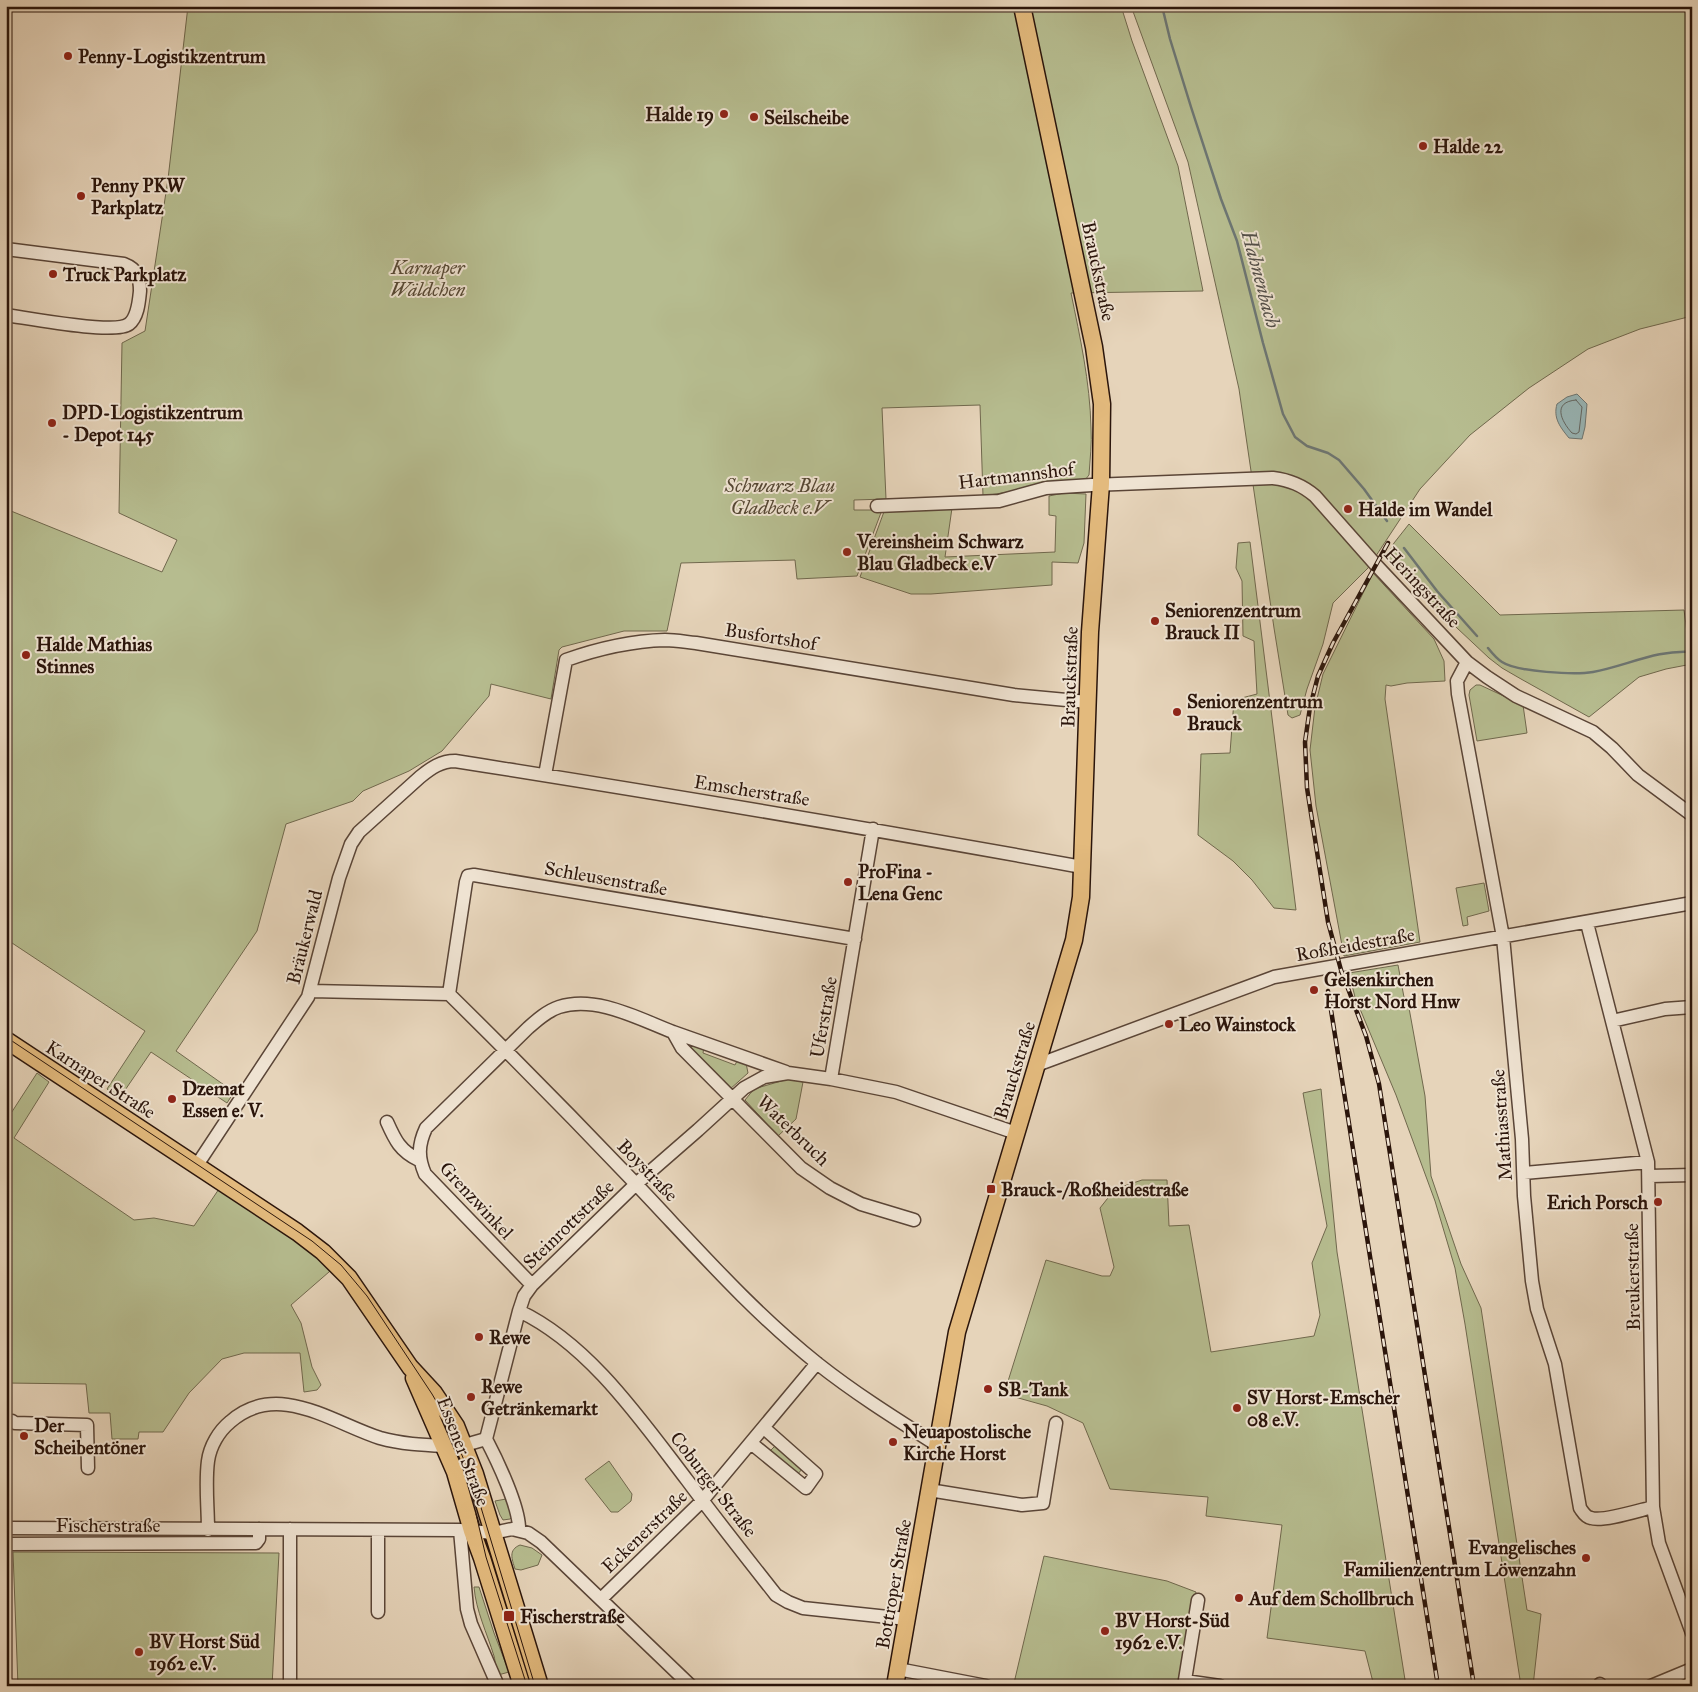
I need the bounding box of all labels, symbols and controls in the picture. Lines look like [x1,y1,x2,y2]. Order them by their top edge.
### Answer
place label: Penny-Logistikzentrum [78,45,266,69]
marker: Penny-Logistikzentrum [62,50,74,62]
place label: Halde 19 [645,103,714,127]
place label: Seilscheibe [764,106,849,129]
marker: Halde 19 [718,108,730,120]
marker: Seilscheibe [748,111,760,123]
place label: Halde 22 [1433,135,1503,158]
marker: Halde 22 [1417,140,1429,152]
place label: Penny PKW Parkplatz [91,174,186,220]
marker: Penny PKW Parkplatz [75,190,87,202]
street label: Brauckstraße [1077,219,1120,323]
water label: Hahnenbach [1236,227,1286,331]
park label: Karnaper Wäldchen [390,256,466,301]
place label: Truck Parkplatz [62,263,186,287]
marker: Truck Parkplatz [47,268,59,280]
place label: DPD-Logistikzentrum - Depot 145 [62,401,243,447]
marker: DPD-Logistikzentrum - Depot 145 [46,417,58,429]
street label: Hartmannshof [957,457,1078,494]
park label: Schwarz Blau Gladbeck e.V [724,474,835,519]
place label: Halde im Wandel [1358,498,1493,521]
marker: Halde im Wandel [1342,503,1354,515]
place label: Vereinsheim Schwarz Blau Gladbeck e.V [856,530,1024,575]
street label: Heringstraße [1379,542,1466,633]
marker: Vereinsheim Schwarz Blau Gladbeck e.V [841,546,853,558]
place label: Seniorenzentrum Brauck II [1165,599,1301,644]
marker: Seniorenzentrum Brauck II [1149,615,1161,627]
street label: Busfortshof [723,618,821,656]
street label: Brauckstraße [1056,626,1083,728]
place label: Halde Mathias Stinnes [36,633,152,678]
marker: Halde Mathias Stinnes [20,649,32,661]
place label: Seniorenzentrum Brauck [1187,690,1323,735]
marker: Seniorenzentrum Brauck [1171,706,1183,718]
street label: Emscherstraße [693,770,811,811]
street label: Schleusenstraße [543,856,669,901]
place label: ProFina - Lena Genc [858,860,942,905]
marker: ProFina - Lena Genc [842,876,854,888]
street label: Bräukerwald [282,887,327,987]
street label: Roßheidestraße [1294,923,1416,966]
place label: Gelsenkirchen Horst Nord Hnw [1324,968,1461,1013]
street label: Uferstraße [805,974,842,1060]
marker: Gelsenkirchen Horst Nord Hnw [1308,984,1320,996]
place label: Leo Wainstock [1179,1013,1297,1036]
street label: Brauckstraße [989,1018,1040,1122]
marker: Leo Wainstock [1163,1018,1175,1030]
street label: Karnaper Straße [42,1035,160,1123]
street label: Mathiasstraße [1486,1068,1517,1181]
place label: Dzemat Essen e. V. [182,1077,264,1122]
street label: Waterbruch [753,1090,835,1171]
marker: Dzemat Essen e. V. [166,1093,178,1105]
street label: Boystraße [612,1134,683,1206]
street label: Grenzwinkel [435,1157,519,1244]
street label: Steinrottstraße [518,1175,619,1274]
place label: Brauck-/Roßheidestraße [1001,1178,1189,1201]
marker: Brauck-/Roßheidestraße [985,1183,997,1195]
place label: Erich Porsch [1547,1191,1648,1214]
marker: Erich Porsch [1652,1196,1664,1208]
street label: Breukerstraße [1620,1223,1645,1331]
place label: Rewe [489,1326,530,1349]
marker: Rewe [473,1331,485,1343]
place label: Rewe Getränkemarkt [481,1375,598,1420]
place label: SB-Tank [998,1378,1069,1401]
marker: SB-Tank [982,1383,994,1395]
place label: SV Horst-Emscher 08 e.V. [1247,1386,1401,1431]
marker: Rewe Getränkemarkt [465,1391,477,1403]
street label: Essener Straße [432,1393,495,1509]
marker: SV Horst-Emscher 08 e.V. [1231,1402,1243,1414]
place label: Der Scheibentöner [34,1414,146,1459]
place label: Neuapostolische Kirche Horst [903,1420,1031,1465]
street label: Coburger Straße [664,1427,762,1542]
marker: Der Scheibentöner [18,1430,30,1442]
marker: Neuapostolische Kirche Horst [887,1436,899,1448]
street label: Eckenerstraße [597,1485,692,1578]
street label: Fischerstraße [56,1514,160,1537]
street label: Bottroper Straße [871,1517,916,1651]
place label: Evangelisches Familienzentrum Löwenzahn [1344,1536,1577,1581]
marker: Evangelisches Familienzentrum Löwenzahn [1580,1552,1592,1564]
place label: Auf dem Schollbruch [1247,1587,1415,1610]
marker: Auf dem Schollbruch [1233,1592,1245,1604]
place label: Fischerstraße [520,1605,625,1628]
marker: Fischerstraße [502,1609,516,1623]
place label: BV Horst-Süd 1962 e.V. [1115,1609,1230,1655]
marker: BV Horst-Süd 1962 e.V. [1099,1625,1111,1637]
place label: BV Horst Süd 1962 e.V. [149,1630,260,1676]
marker: BV Horst Süd 1962 e.V. [133,1646,145,1658]

